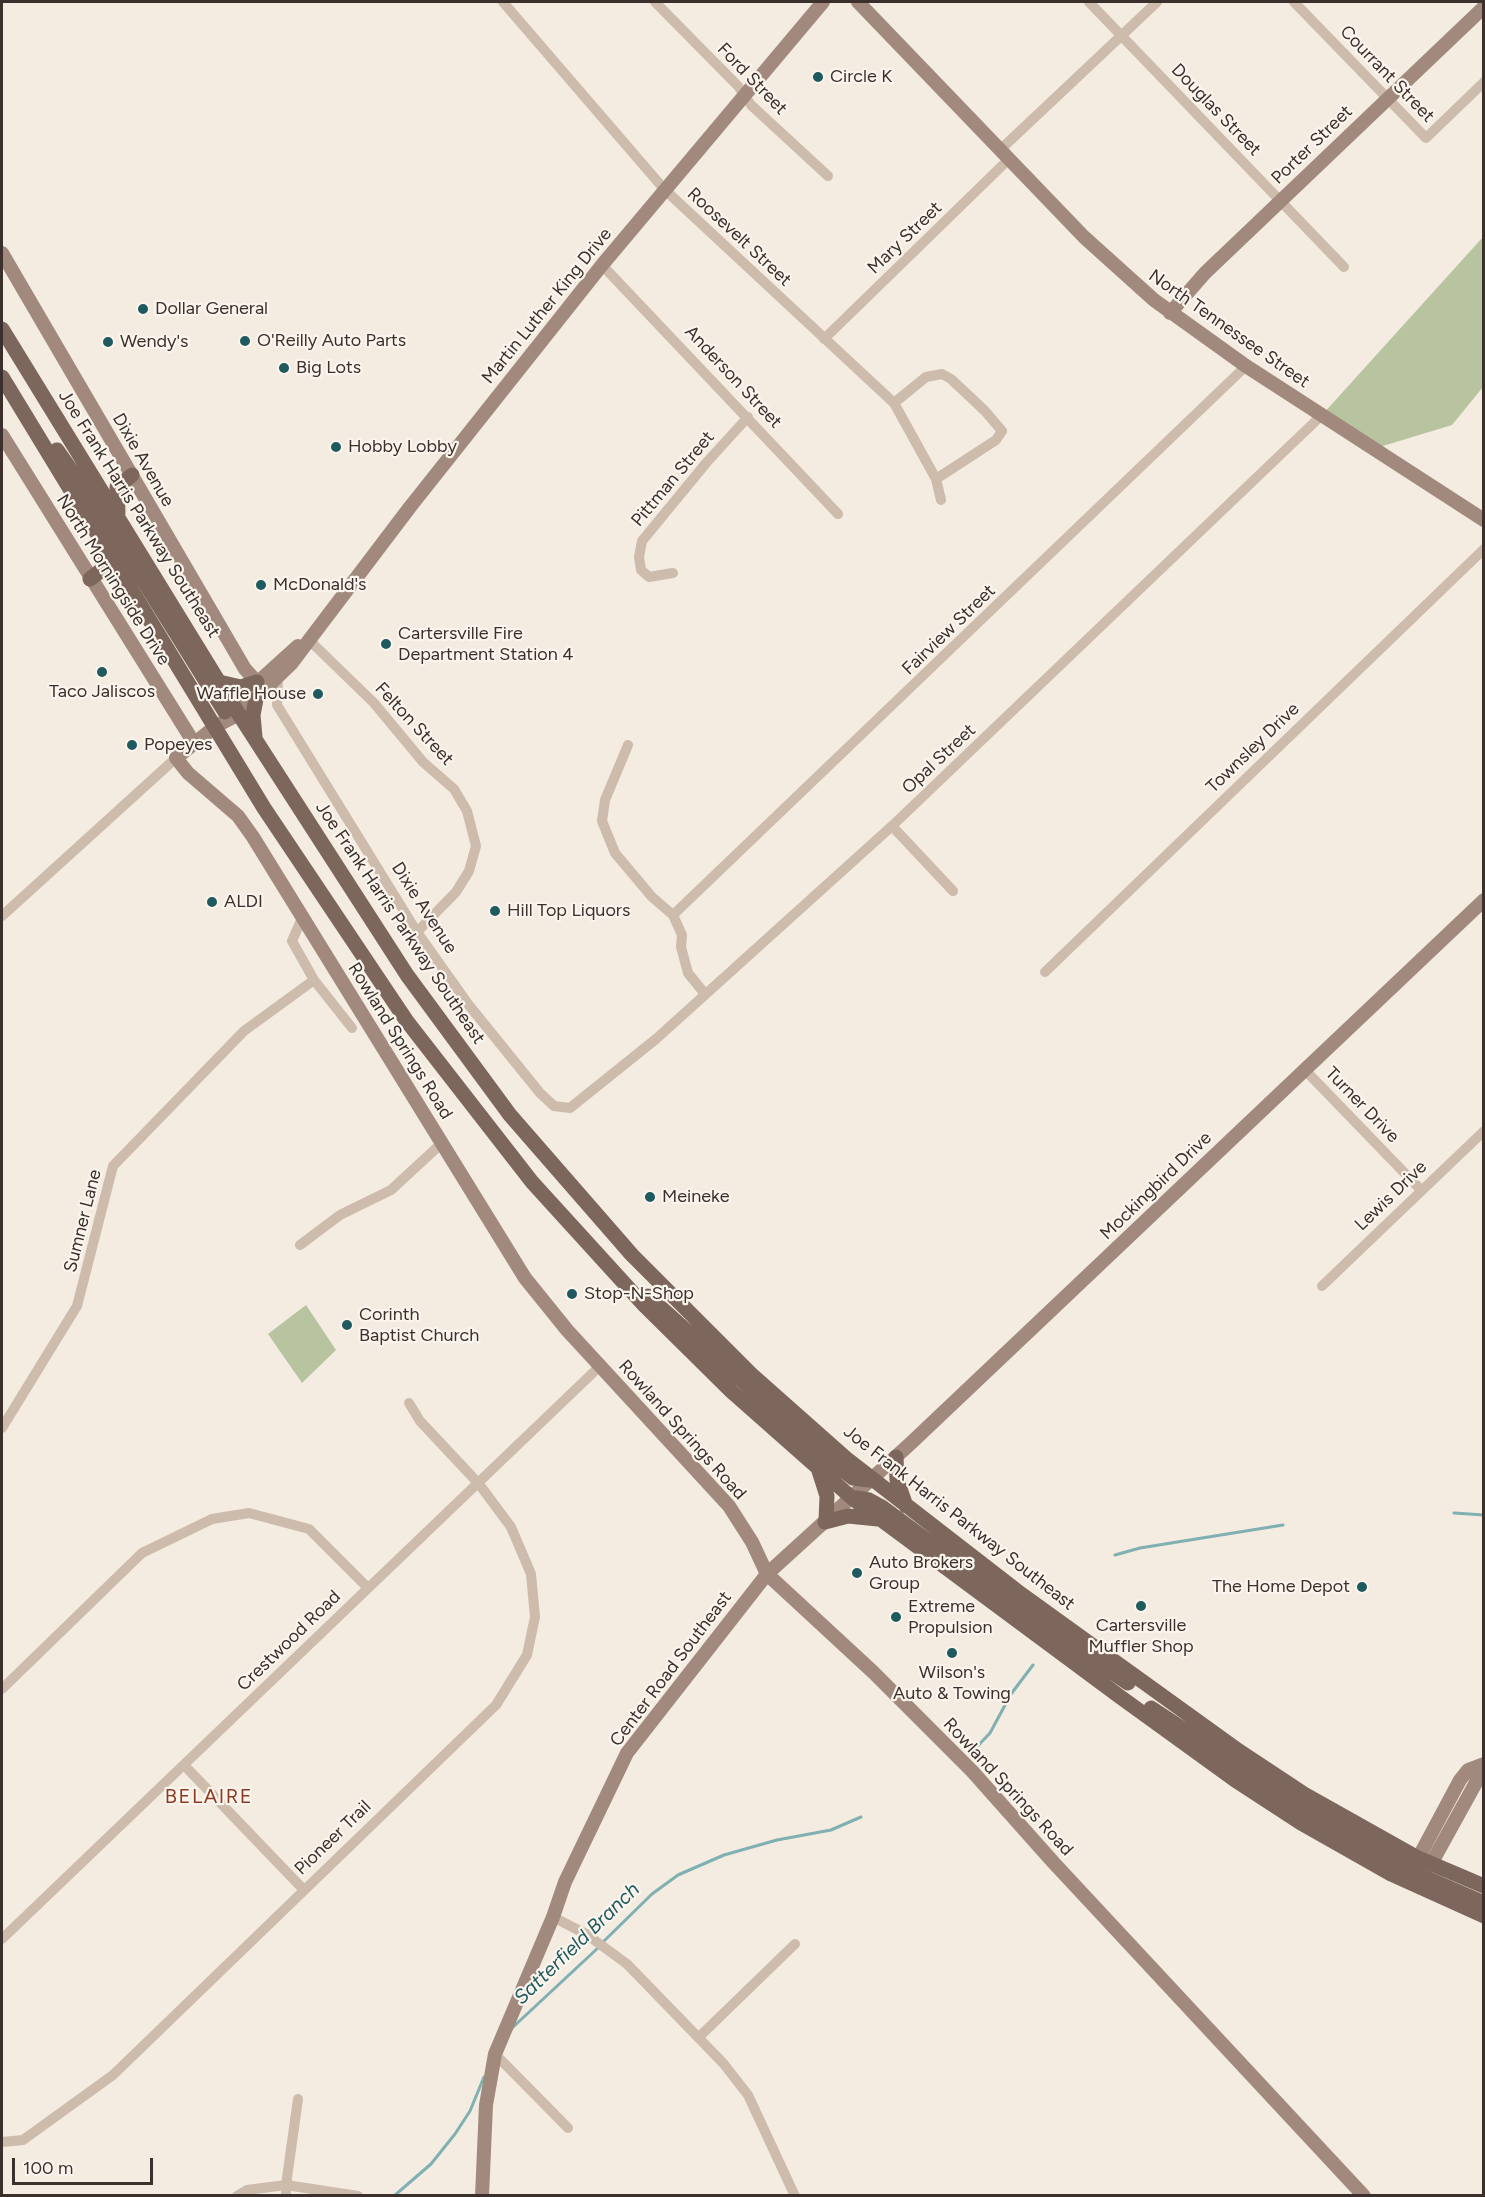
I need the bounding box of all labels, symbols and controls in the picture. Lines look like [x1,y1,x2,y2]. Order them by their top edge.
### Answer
street label: Courrant Street [1335,21,1439,127]
street label: Ford Street [712,39,792,119]
street label: Douglas Street [1167,59,1265,161]
place label: Circle K [830,66,892,88]
marker: Circle K [811,70,825,84]
street label: Porter Street [1267,101,1357,189]
street label: Roosevelt Street [682,183,796,291]
street label: Mary Street [863,197,947,279]
street label: Martin Luther King Drive [477,224,617,388]
street label: North Tennessee Street [1144,265,1314,393]
place label: Dollar General [155,298,268,320]
marker: Dollar General [136,302,150,316]
street label: Anderson Street [680,321,786,433]
place label: O'Reilly Auto Parts [257,330,406,352]
place label: Wendy's [120,331,188,353]
marker: O'Reilly Auto Parts [238,334,252,348]
marker: Wendy's [101,335,115,349]
place label: Big Lots [296,357,361,379]
marker: Big Lots [277,361,291,375]
street label: Joe Frank Harris Parkway Southeast [54,386,224,642]
street label: Dixie Avenue [108,409,178,511]
street label: Pittman Street [627,427,719,531]
place label: Hobby Lobby [348,436,457,458]
marker: Hobby Lobby [329,440,343,454]
street label: North Morningside Drive [52,491,174,669]
place label: McDonald's [273,574,367,596]
marker: McDonald's [254,578,268,592]
street label: Fairview Street [898,580,1000,680]
place label: Cartersville Fire Department Station 4 [398,623,573,666]
marker: Cartersville Fire Department Station 4 [379,637,393,651]
marker: Taco Jaliscos [95,665,109,679]
street label: Felton Street [370,678,458,770]
place label: Taco Jaliscos [49,681,155,703]
place label: Waffle House [197,683,306,705]
marker: Waffle House [311,687,325,701]
street label: Townsley Drive [1202,698,1304,798]
street label: Opal Street [898,720,980,798]
place label: Popeyes [144,734,212,756]
marker: Popeyes [125,738,139,752]
street label: Joe Frank Harris Parkway Southeast [311,798,489,1048]
street label: Dixie Avenue [387,858,461,958]
place label: ALDI [224,891,263,913]
marker: ALDI [205,895,219,909]
place label: Hill Top Liquors [507,900,630,922]
marker: Hill Top Liquors [488,904,502,918]
street label: Rowland Springs Road [343,959,457,1123]
street label: Turner Drive [1320,1063,1404,1147]
street label: Mockingbird Drive [1096,1127,1216,1245]
street label: Lewis Drive [1351,1156,1431,1236]
street label: Sumner Lane [60,1167,106,1275]
place label: Meineke [662,1186,729,1208]
marker: Meineke [643,1190,657,1204]
place label: Stop-N-Shop [584,1283,694,1305]
marker: Stop-N-Shop [565,1287,579,1301]
place label: Corinth Baptist Church [359,1304,479,1346]
marker: Corinth Baptist Church [340,1318,354,1332]
street label: Rowland Springs Road [614,1356,750,1504]
street label: Joe Frank Harris Parkway Southeast [839,1421,1079,1615]
place label: Auto Brokers Group [869,1552,973,1594]
marker: Auto Brokers Group [850,1566,864,1580]
place label: The Home Depot [1212,1576,1350,1598]
marker: The Home Depot [1355,1580,1369,1594]
street label: Crestwood Road [233,1586,345,1696]
street label: Center Road Southeast [606,1587,736,1751]
place label: Extreme Propulsion [908,1596,993,1638]
marker: Cartersville Muffler Shop [1134,1599,1148,1613]
marker: Extreme Propulsion [889,1610,903,1624]
place label: Cartersville Muffler Shop [1088,1615,1194,1658]
marker: Wilson's Auto & Towing [945,1646,959,1660]
place label: Wilson's Auto & Towing [893,1662,1011,1704]
street label: Rowland Springs Road [939,1714,1077,1860]
district label: BELAIRE [165,1785,253,1809]
street label: Pioneer Trail [290,1796,376,1880]
water label: Satterfield Branch [509,1878,645,2010]
scale bar [15,2146,156,2184]
text: 100 m [23,2157,73,2179]

